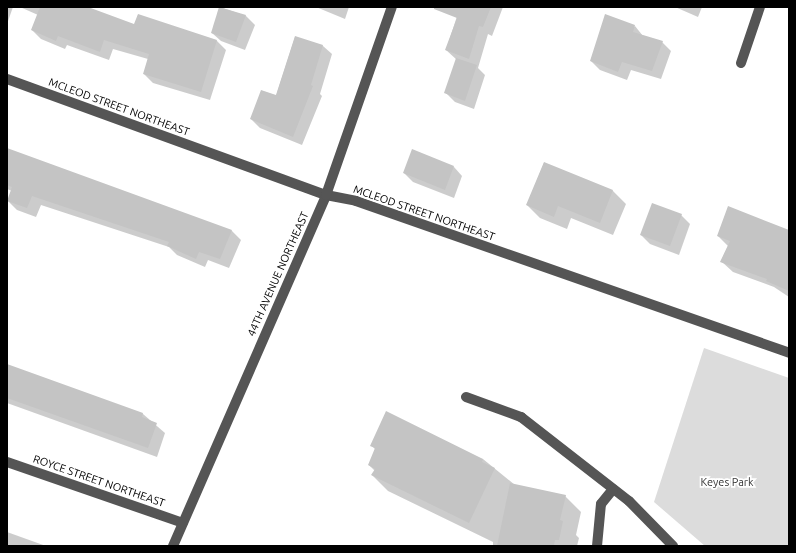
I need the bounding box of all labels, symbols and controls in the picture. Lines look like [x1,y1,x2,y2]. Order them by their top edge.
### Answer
street label: MCLEOD STREET NORTHEAST [47,75,191,139]
street label: MCLEOD STREET NORTHEAST [351,183,497,243]
street label: 44TH AVENUE NORTHEAST [245,210,311,338]
street label: ROYCE STREET NORTHEAST [31,452,167,510]
park label: Keyes Park [700,475,754,489]

